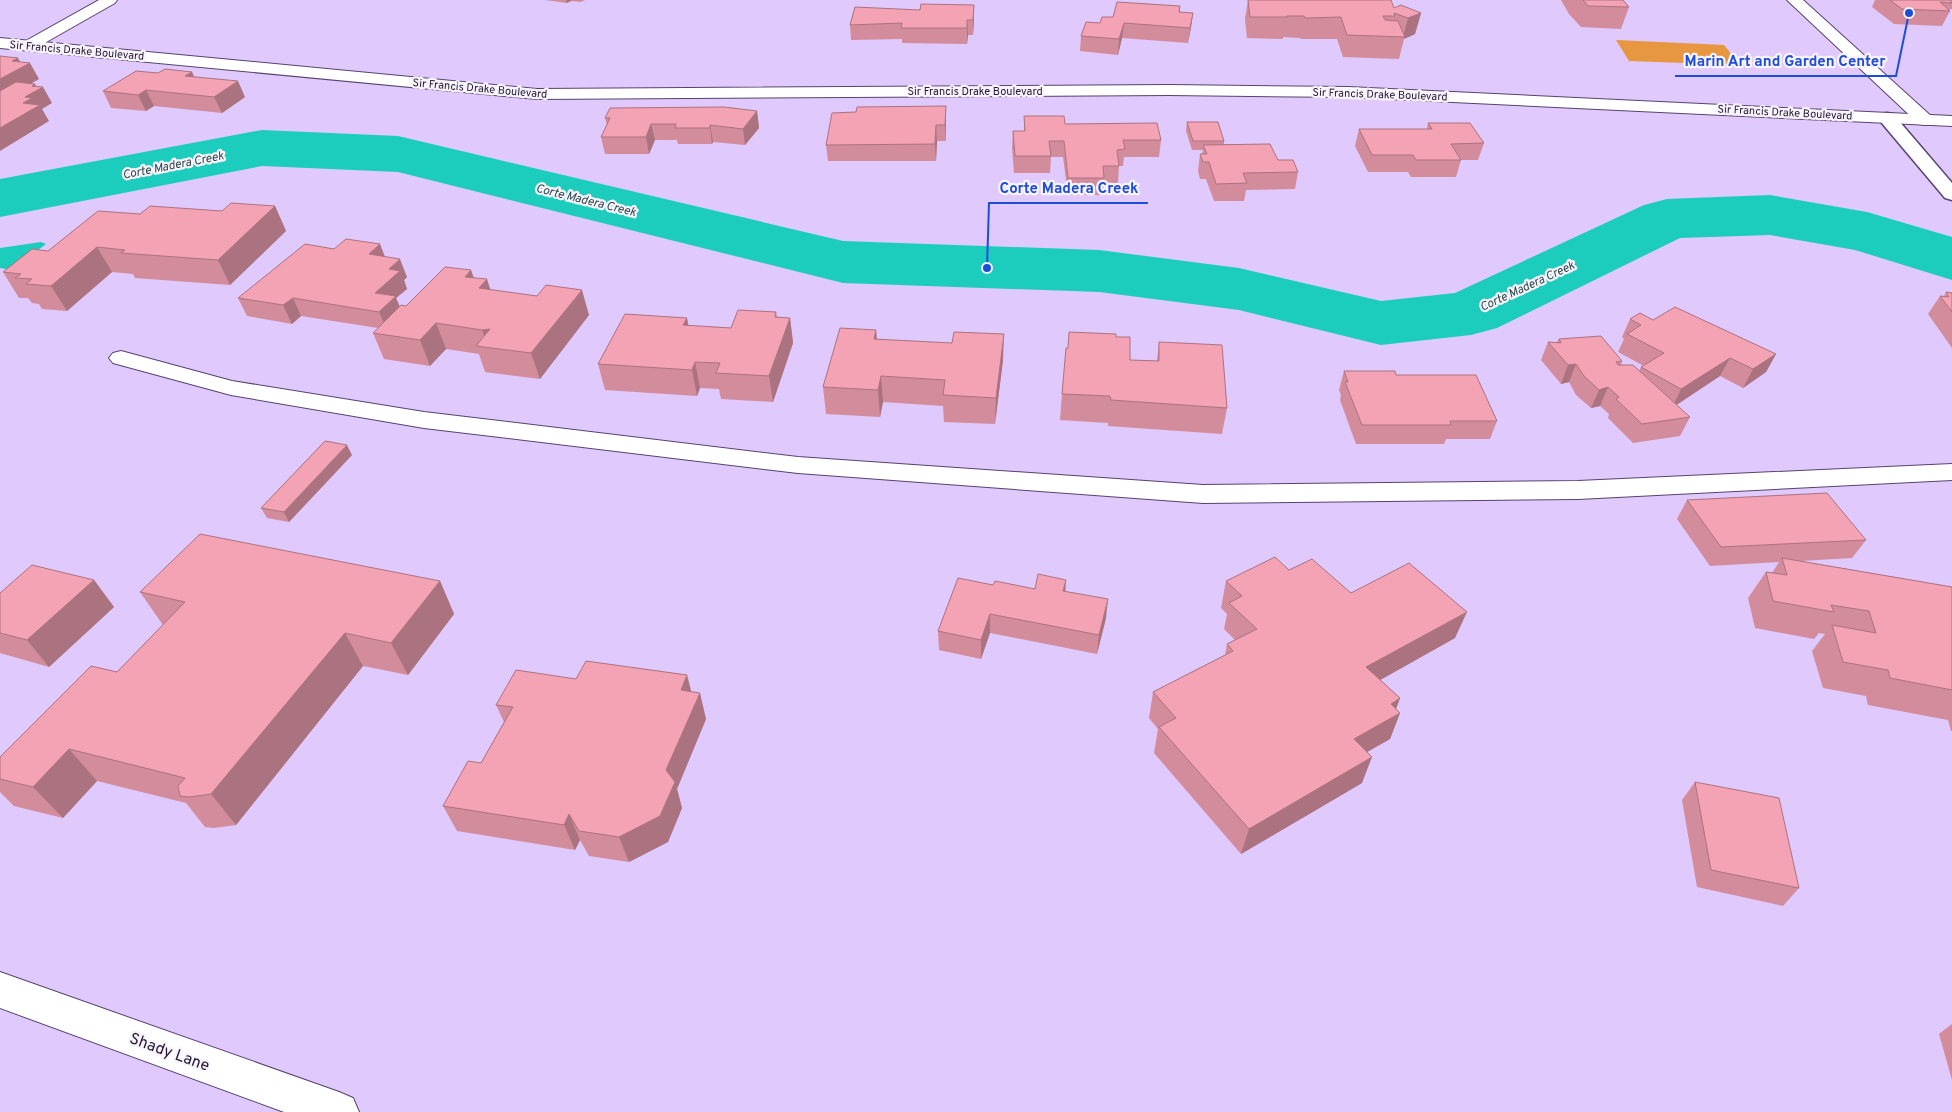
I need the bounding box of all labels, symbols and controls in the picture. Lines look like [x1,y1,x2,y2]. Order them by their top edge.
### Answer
street label: Sir Francis Drake Boulevard [9,38,145,64]
callout: Marin Art and Garden Center [1675,46,1896,76]
text: Marin Art and Garden Center [1685,53,1886,72]
street label: Sir Francis Drake Boulevard [412,76,548,102]
street label: Sir Francis Drake Boulevard [907,85,1043,99]
street label: Sir Francis Drake Boulevard [1312,86,1448,104]
street label: Sir Francis Drake Boulevard [1717,102,1853,124]
water label: Corte Madera Creek [121,148,226,184]
callout: Corte Madera Creek [989,173,1148,203]
text: Corte Madera Creek [1000,180,1138,199]
water label: Corte Madera Creek [534,181,638,221]
water label: Corte Madera Creek [1478,258,1578,316]
street label: Shady Lane [126,1029,212,1077]

